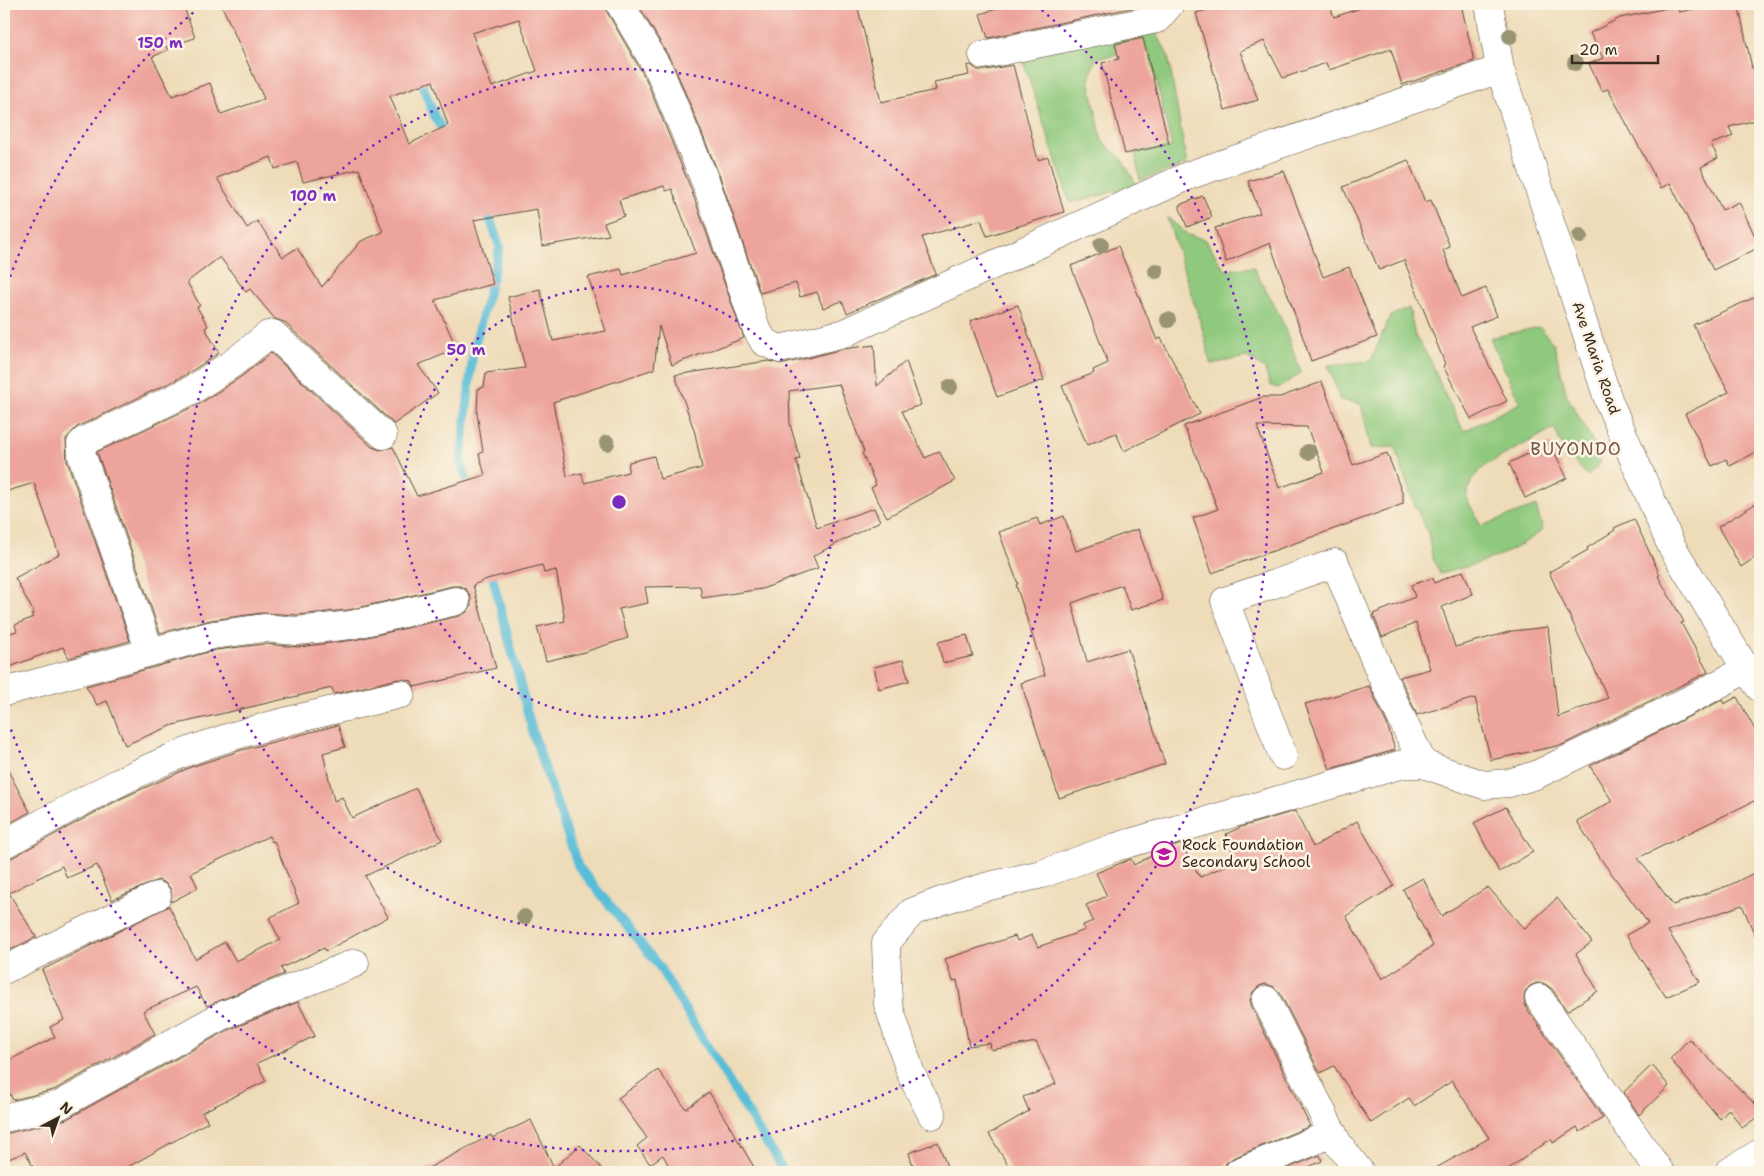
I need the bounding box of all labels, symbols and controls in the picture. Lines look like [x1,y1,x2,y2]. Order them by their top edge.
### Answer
scale bar [1572,32,1658,64]
text: 150 m [137,33,183,53]
text: 20 m [1579,40,1618,60]
text: 100 m [290,186,336,206]
street label: Ave Maria Road [1567,299,1625,418]
text: 50 m [447,340,486,360]
district label: BUYONDO [1530,437,1622,461]
centre of rings [610,493,628,511]
place label: Rock Foundation Secondary School [1182,835,1311,872]
school or university icon: Rock Foundation Secondary School [1151,841,1177,867]
north arrow [32,1094,82,1144]
text: N [56,1098,77,1119]

